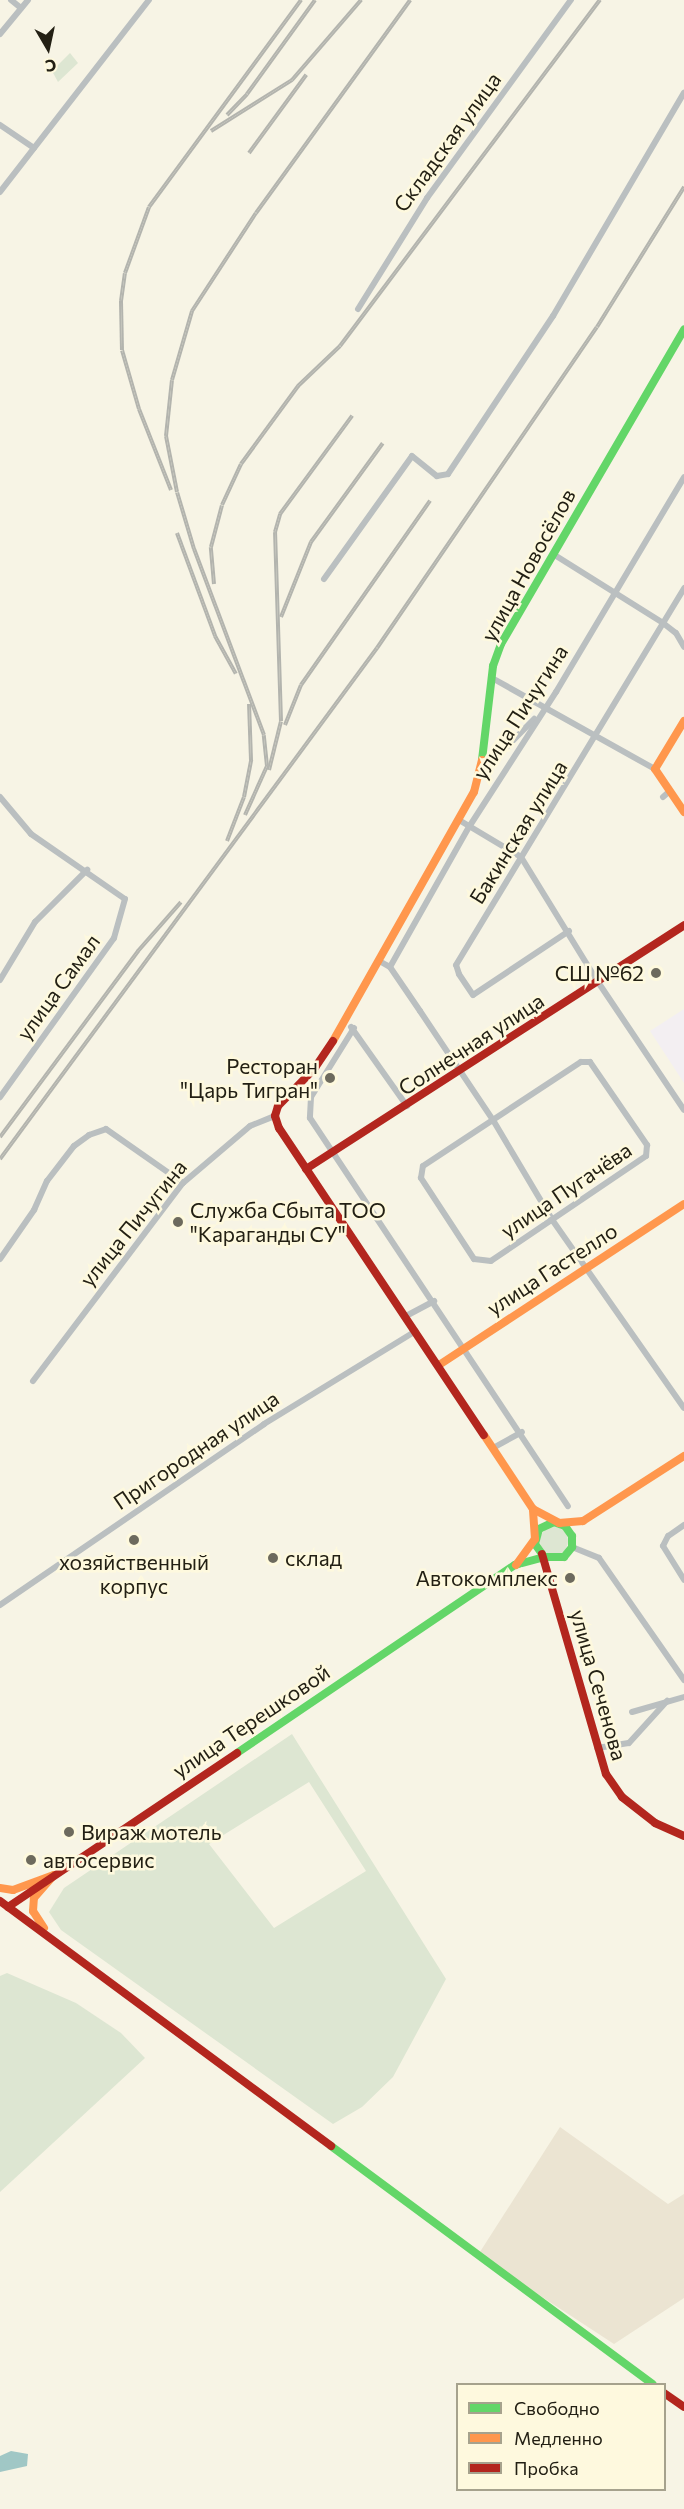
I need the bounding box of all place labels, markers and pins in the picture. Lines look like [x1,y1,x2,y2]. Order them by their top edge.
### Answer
place label: СШ №62 [555,960,644,986]
marker: СШ №62 [649,966,663,980]
place label: Ресторан "Царь Тигран" [180,1053,318,1103]
marker: Ресторан "Царь Тигран" [323,1071,337,1085]
place label: Служба Сбыта ТОО "Караганды СУ" [190,1197,386,1247]
marker: Служба Сбыта ТОО "Караганды СУ" [171,1215,185,1229]
marker: хозяйственный корпус [127,1533,141,1547]
place label: склад [285,1545,342,1571]
place label: хозяйственный корпус [59,1549,209,1599]
marker: склад [266,1551,280,1565]
place label: Автокомплекс [416,1565,558,1591]
marker: Автокомплекс [563,1571,577,1585]
place label: Вираж мотель [81,1819,221,1845]
marker: Вираж мотель [62,1825,76,1839]
place label: автосервис [43,1847,155,1873]
marker: автосервис [24,1853,38,1867]

